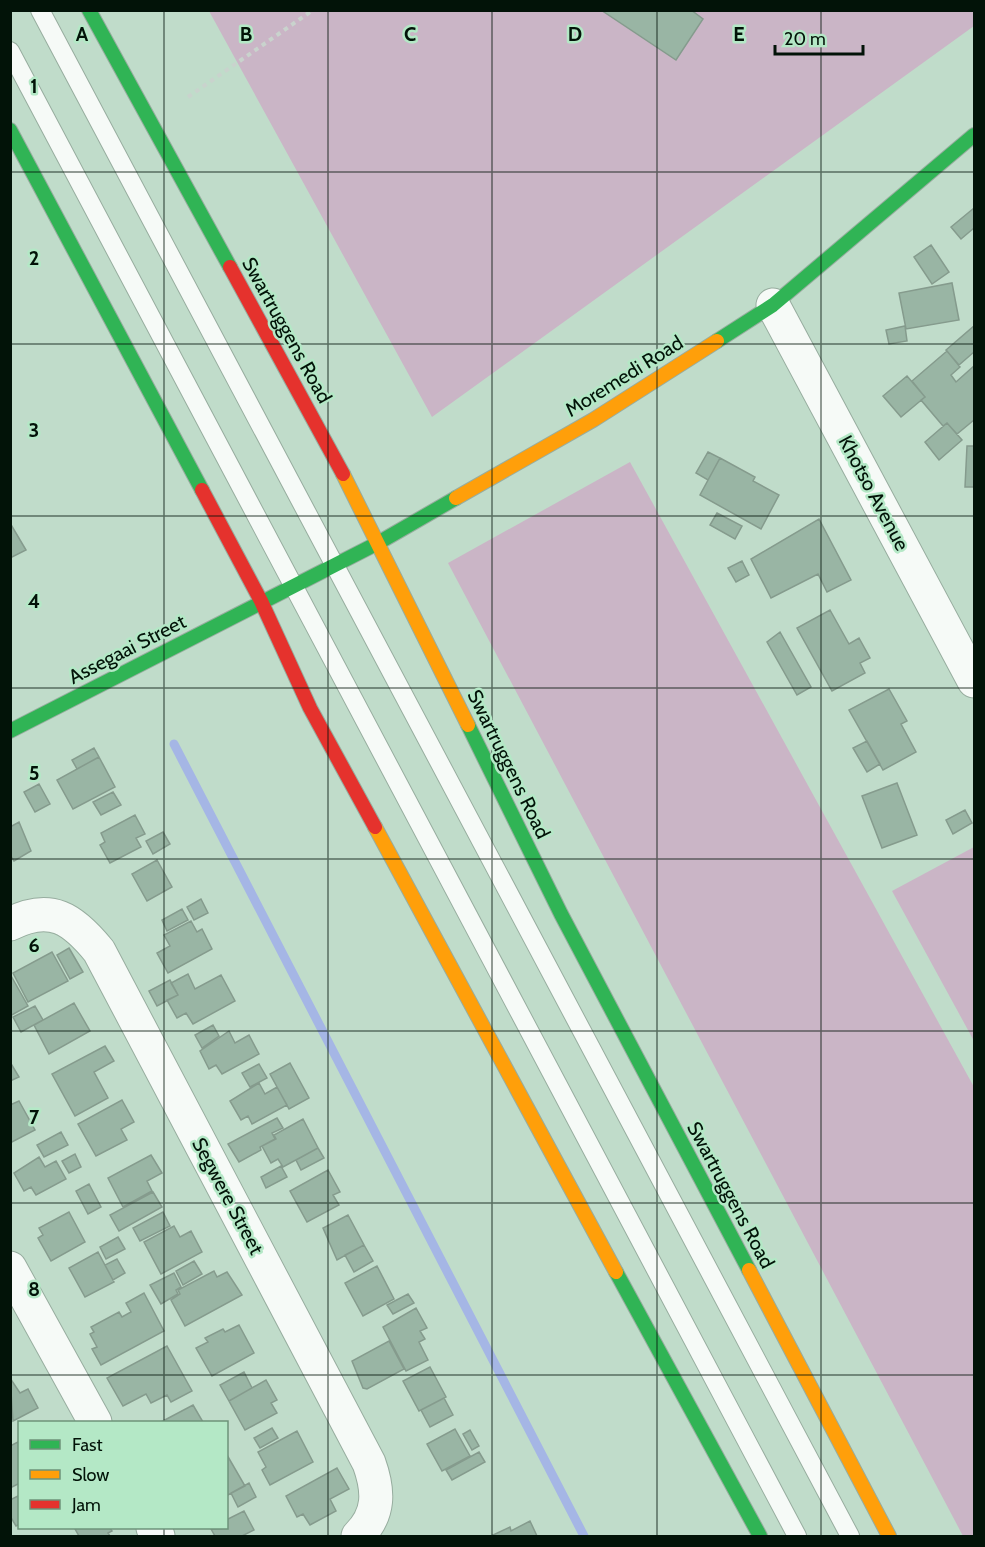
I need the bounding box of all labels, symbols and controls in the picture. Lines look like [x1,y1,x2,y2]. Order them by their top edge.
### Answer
scale bar [775,18,864,56]
text: A [76,22,89,46]
text: B [240,22,252,46]
text: C [404,22,416,46]
text: D [568,22,582,46]
text: E [733,22,745,46]
text: 20 m [784,28,826,50]
text: 1 [30,74,38,98]
text: 2 [29,246,39,270]
street label: Swartruggens Road [237,253,337,407]
street label: Moremedi Road [561,330,687,422]
text: 3 [29,418,39,442]
street label: Khotso Avenue [834,431,914,555]
text: 4 [28,589,40,613]
street label: Assegaai Street [64,609,190,689]
street label: Swartruggens Road [463,686,555,842]
text: 5 [29,761,39,785]
text: 6 [28,933,40,957]
text: 7 [29,1105,40,1129]
street label: Swartruggens Road [682,1117,780,1273]
street label: Segwere Street [187,1134,269,1259]
text: 8 [28,1277,40,1301]
legend [18,1421,228,1529]
text: Fast [72,1434,103,1456]
text: Slow [72,1464,109,1486]
text: Jam [71,1494,101,1516]

